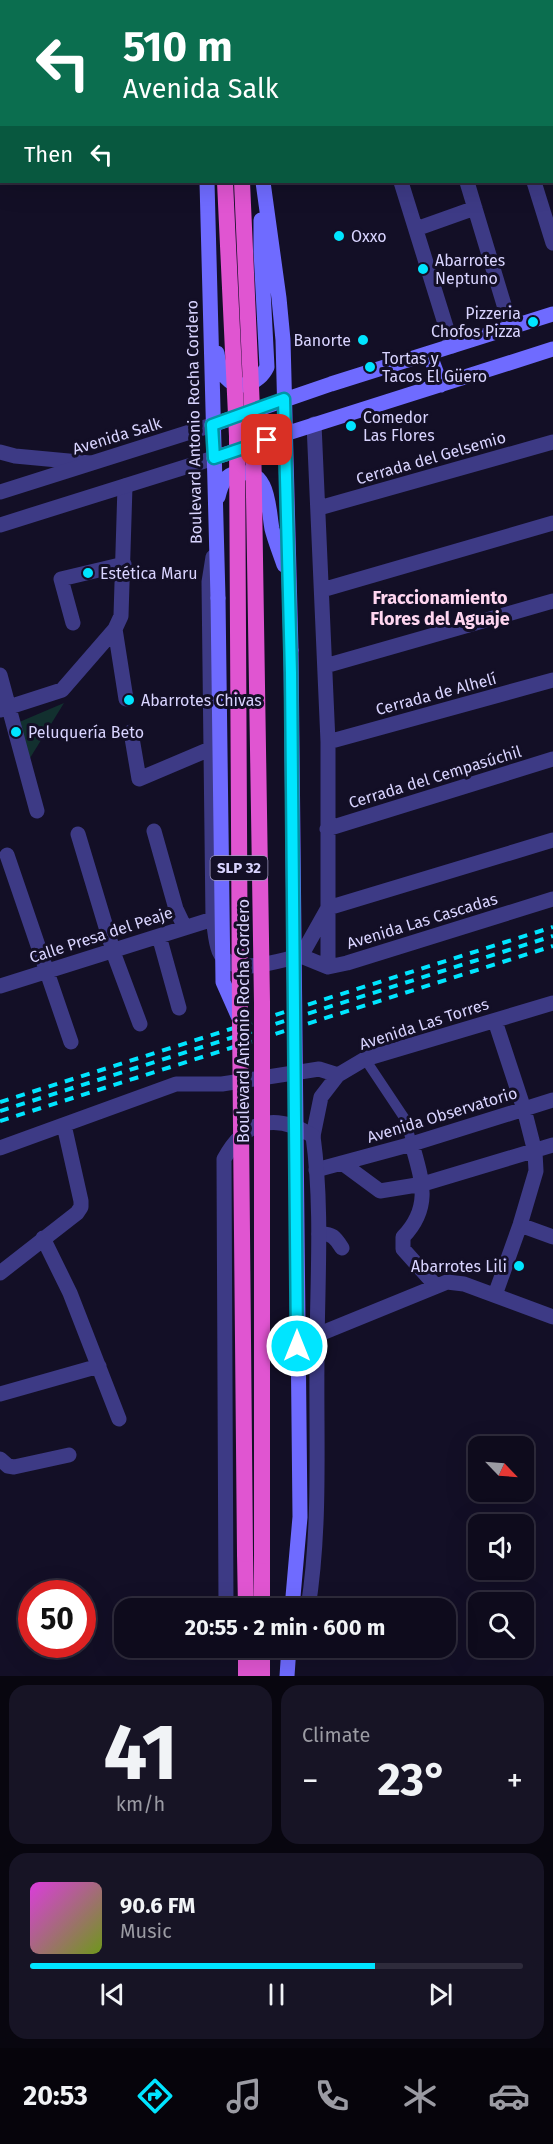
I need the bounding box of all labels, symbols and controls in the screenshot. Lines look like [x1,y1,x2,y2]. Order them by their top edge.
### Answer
text: 510 m [123,22,233,72]
icon: left [24,24,102,102]
text: Avenida Salk [123,73,279,105]
icon: left [85,138,118,171]
text: Then [24,141,73,168]
place label: Oxxo [351,227,387,246]
marker: Oxxo [332,229,346,243]
place label: Abarrotes Neptuno [435,251,505,288]
marker: Abarrotes Neptuno [416,262,430,276]
street label: Boulevard Antonio Rocha Cordero [182,300,206,544]
place label: Pizzeria Chofos Pizza [431,304,521,341]
marker: Pizzeria Chofos Pizza [526,315,540,329]
place label: Banorte [293,331,351,350]
marker: Banorte [356,333,370,347]
place label: Tortas y Tacos El Güero [382,349,487,386]
marker: Tortas y Tacos El Güero [363,360,377,374]
place label: Comedor Las Flores [363,408,435,445]
street label: Avenida Salk [70,413,165,459]
pin [241,414,292,465]
marker: Comedor Las Flores [344,419,358,433]
icon: arrive [250,423,283,456]
street label: Cerrada del Gelsemio [354,428,508,488]
place label: Estética Maru [100,564,198,583]
marker: Estética Maru [81,566,95,580]
district label: Fraccionamiento Flores del Aguaje [370,587,510,630]
street label: Cerrada de Alhelí [374,669,499,719]
place label: Abarrotes Chivas [141,691,262,710]
marker: Abarrotes Chivas [122,693,136,707]
place label: Peluquería Beto [28,723,144,742]
marker: Peluquería Beto [9,725,23,739]
street label: Cerrada del Cempasúchil [346,742,524,812]
road number: SLP 32 [210,856,268,880]
street label: Avenida Las Cascadas [344,889,500,953]
street label: Boulevard Antonio Rocha Cordero [234,899,253,1143]
street label: Calle Presa del Peaje [27,903,175,967]
street label: Avenida Las Torres [357,994,491,1054]
street label: Avenida Observatorio [364,1083,520,1147]
place label: Abarrotes Lili [411,1257,507,1276]
marker: Abarrotes Lili [512,1259,526,1273]
position arrow [265,1314,329,1378]
north arrow [468,1436,534,1502]
map controls [468,1436,534,1658]
button: sound [468,1514,534,1580]
speed limit sign: 50 [18,1580,96,1658]
button: search [468,1592,534,1658]
text: 20:55 · 2 min · 600 m [185,1614,385,1641]
text: 41 [103,1706,178,1800]
text: Climate [302,1723,370,1747]
text: 23° [378,1753,447,1807]
text: − [302,1761,319,1801]
text: + [507,1761,523,1801]
text: km/h [116,1792,165,1816]
text: 90.6 FM [120,1892,195,1919]
text: Music [120,1919,172,1943]
icon: previous [96,1978,129,2011]
icon: pause [260,1978,293,2011]
icon: next [424,1978,457,2011]
icon: directions [134,2075,176,2117]
icon: music [223,2075,265,2117]
icon: phone [311,2075,353,2117]
icon: climate [399,2075,441,2117]
icon: car [488,2075,530,2117]
text: 20:53 [23,2080,88,2112]

